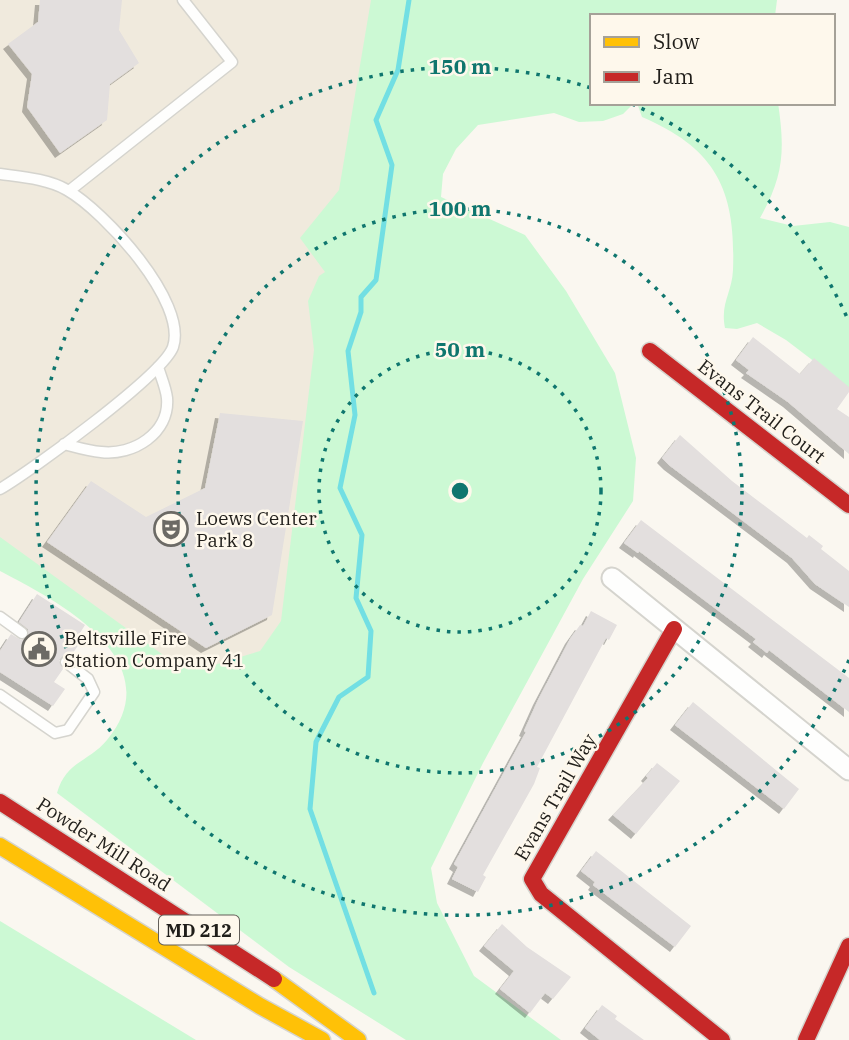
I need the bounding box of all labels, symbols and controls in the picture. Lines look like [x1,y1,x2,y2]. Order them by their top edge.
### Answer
legend [590,14,835,105]
text: Slow [653,27,700,55]
text: 150 m [428,52,492,80]
text: Jam [653,62,694,90]
text: 100 m [428,194,492,222]
text: 50 m [435,335,485,363]
street label: Evans Trail Court [693,354,831,468]
centre of rings [448,479,472,503]
place label: Loews Center Park 8 [196,506,317,552]
theatre icon: Loews Center Park 8 [152,510,190,548]
place label: Beltsville Fire Station Company 41 [64,626,244,672]
public building icon: Beltsville Fire Station Company 41 [20,630,58,668]
street label: Evans Trail Way [509,728,602,865]
street label: Powder Mill Road [32,792,176,896]
road number: MD 212 [159,916,239,945]

